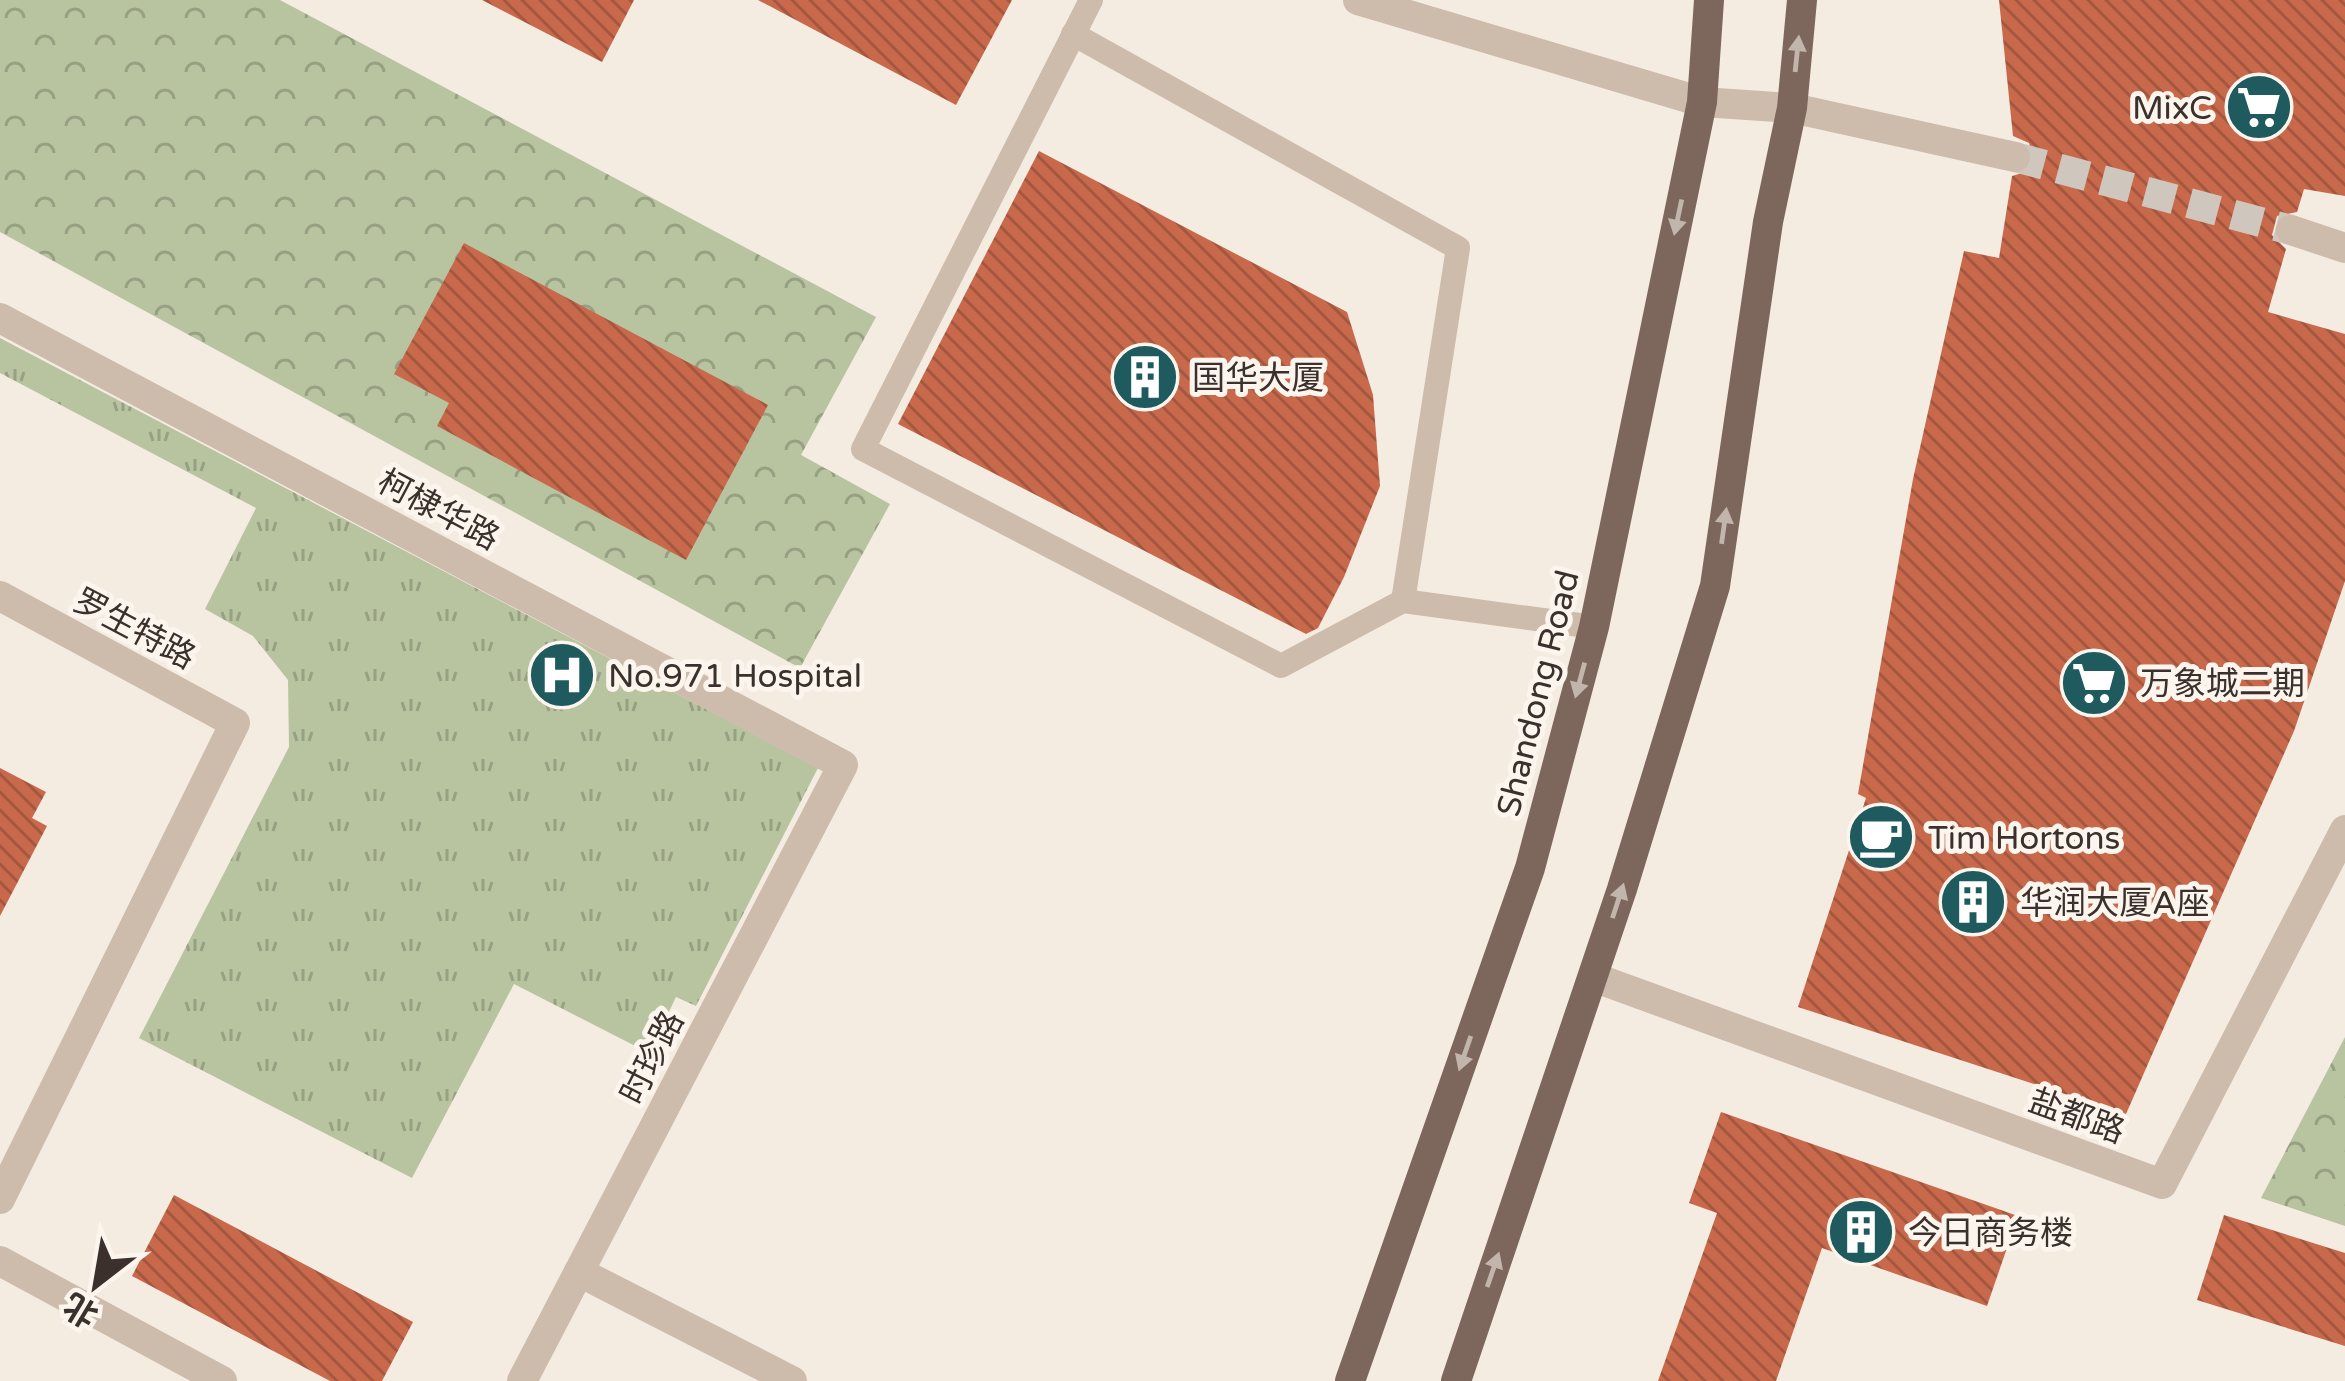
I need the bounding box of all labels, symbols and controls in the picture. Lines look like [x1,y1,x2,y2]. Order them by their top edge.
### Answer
one-way arrow [1788,35,1807,72]
supermarket icon: MixC [2224,72,2294,142]
place label: MixC [2132,89,2212,128]
one-way arrow [1668,198,1687,236]
building icon: 国华大厦 [1110,342,1180,412]
place label: 国华大厦 [1192,359,1324,398]
street label: 柯棣华路 [371,462,506,559]
one-way arrow [1715,507,1734,544]
street label: Shandong Road [1489,566,1588,820]
street label: 罗生特路 [67,581,202,678]
hospital icon: No.971 Hospital [527,640,597,710]
supermarket icon: 万象城二期 [2059,648,2129,718]
place label: No.971 Hospital [608,657,862,696]
one-way arrow [1569,662,1588,699]
place label: 万象城二期 [2140,665,2305,704]
cafe icon: Tim Hortons [1846,802,1916,872]
place label: Tim Hortons [1928,819,2120,858]
building icon: 华润大厦A座 [1938,867,2008,937]
one-way arrow [1610,882,1629,919]
place label: 华润大厦A座 [2020,884,2210,923]
street label: 时珍路 [612,1005,692,1111]
one-way arrow [1455,1035,1473,1071]
street label: 盐都路 [2023,1081,2130,1152]
building icon: 今日商务楼 [1826,1197,1896,1267]
place label: 今日商务楼 [1908,1214,2073,1253]
north arrow [36,1225,156,1345]
one-way arrow [1485,1251,1504,1288]
text: 北 [57,1284,106,1335]

